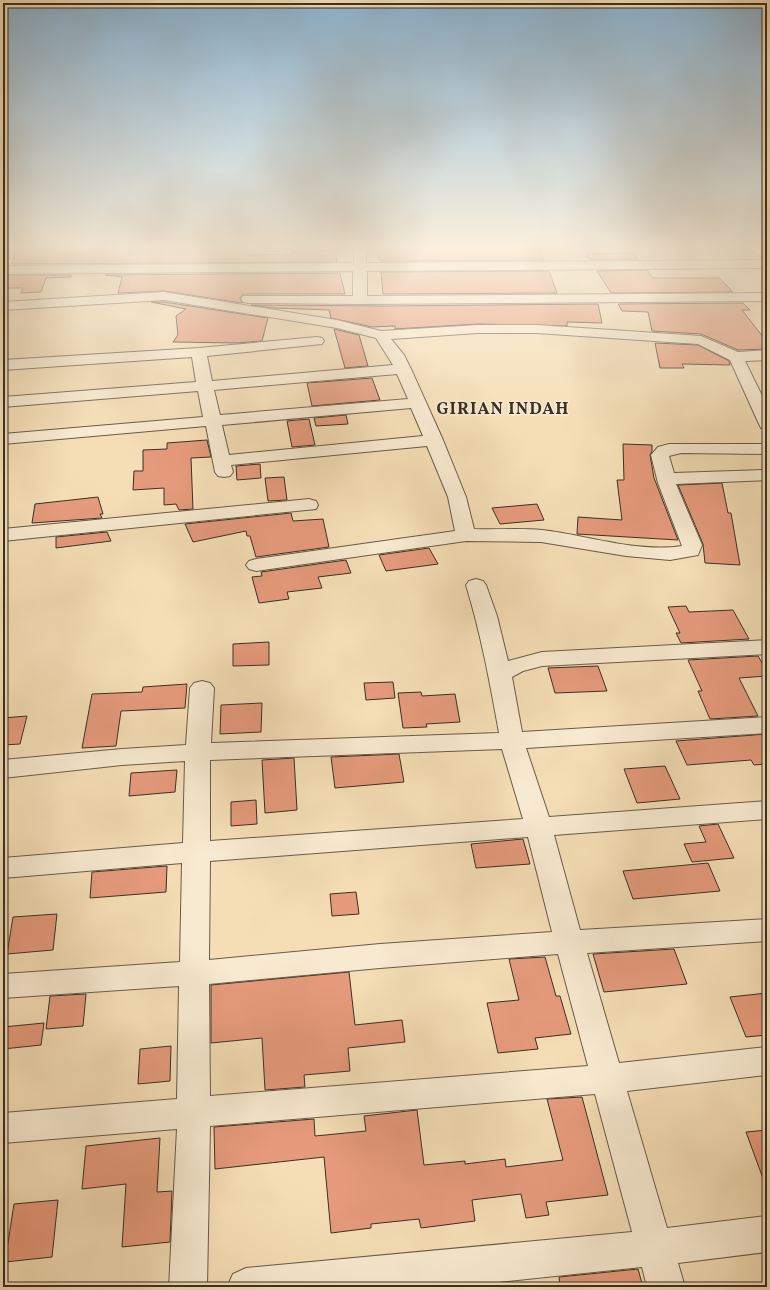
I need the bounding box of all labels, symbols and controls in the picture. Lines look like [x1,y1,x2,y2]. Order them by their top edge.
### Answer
district label: GIRIAN INDAH [436,398,570,421]

